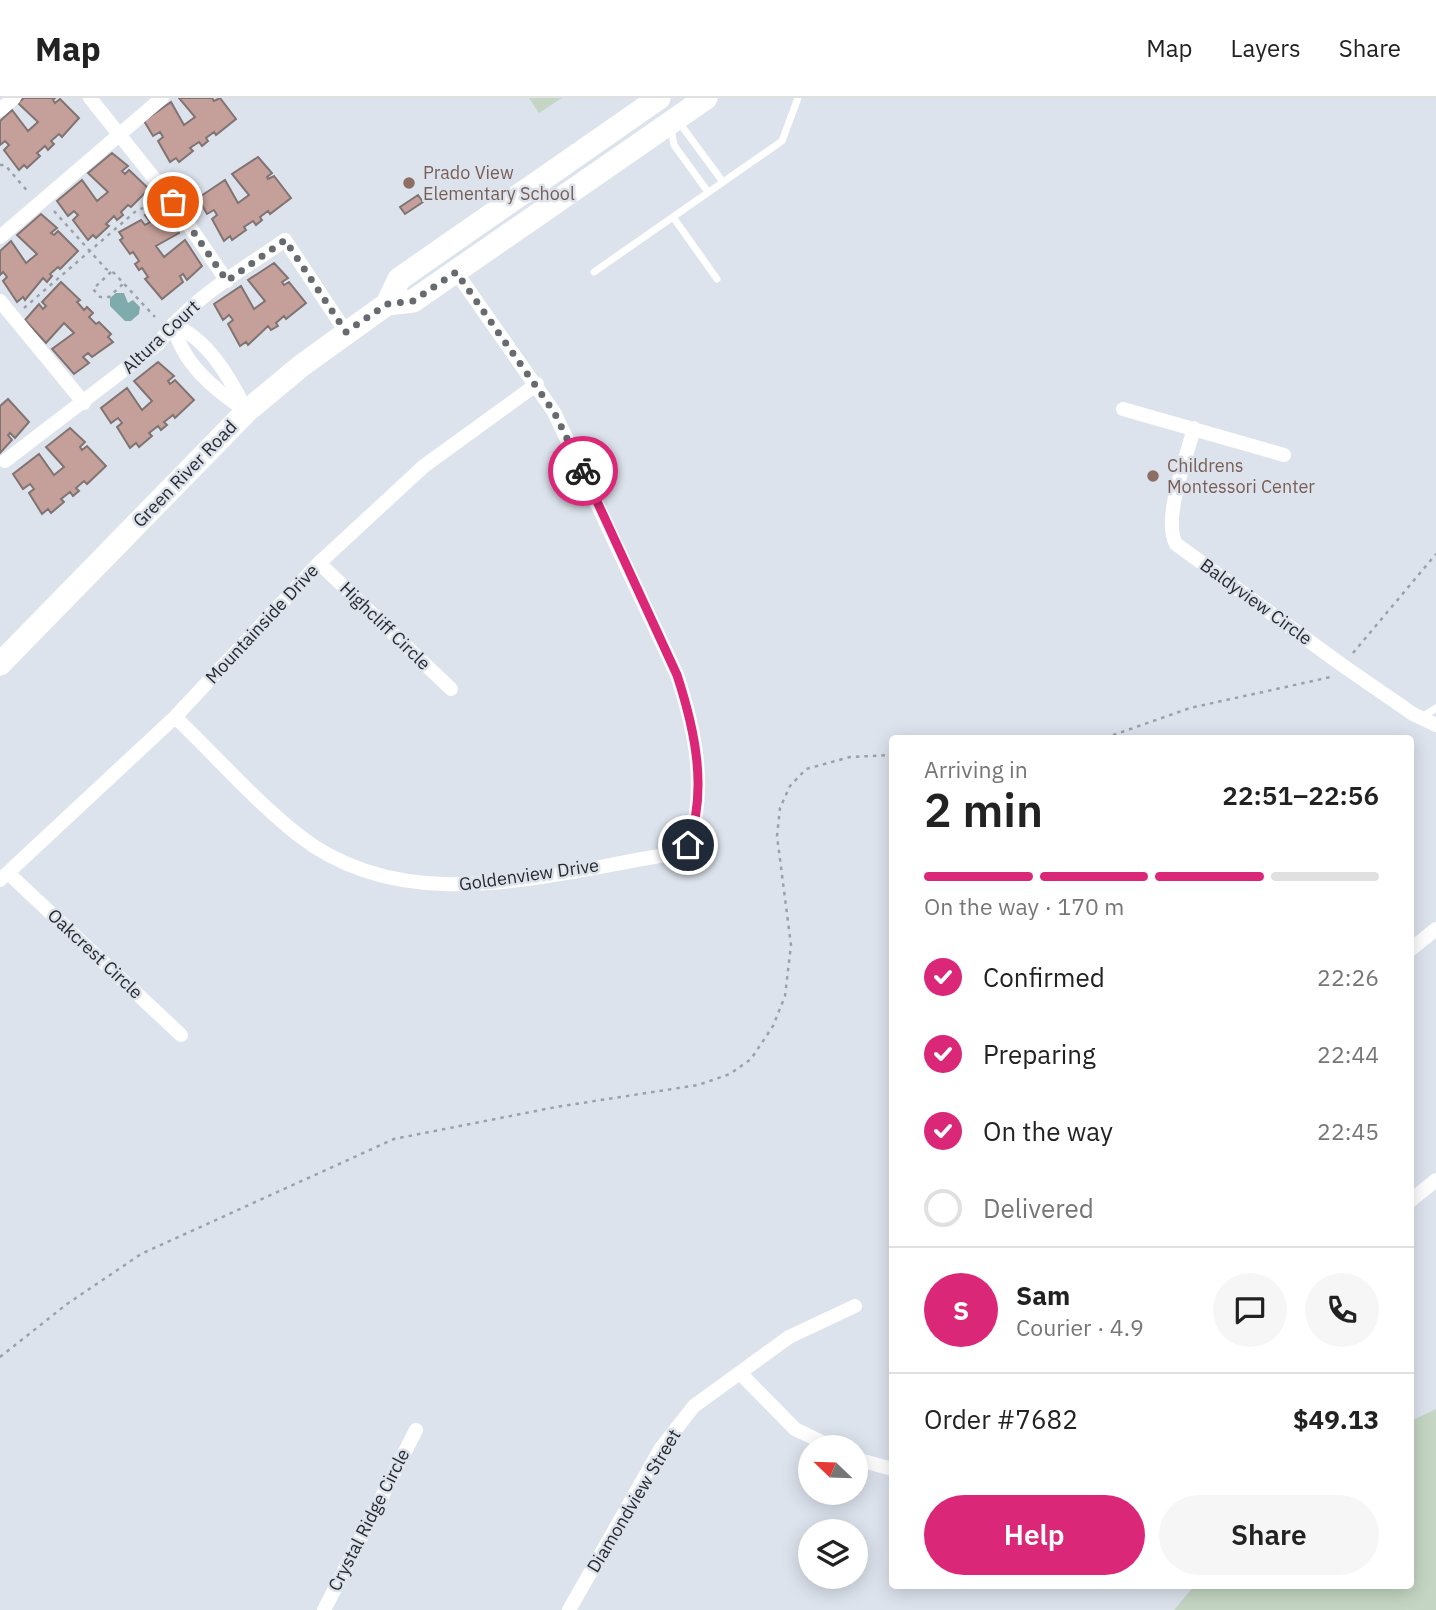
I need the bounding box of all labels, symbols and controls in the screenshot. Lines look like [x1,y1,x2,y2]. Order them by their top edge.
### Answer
text: Map [35,27,101,70]
text: Map [1146,32,1193,64]
text: Layers [1231,32,1301,64]
text: Share [1339,32,1401,64]
place label: Prado View Elementary School [423,161,575,205]
pin [143,172,203,232]
marker: Prado View Elementary School [401,175,417,191]
icon: bag [154,183,192,221]
street label: Altura Court [117,295,204,378]
street label: Green River Road [128,415,242,532]
courier [548,436,618,506]
icon: bike [564,452,602,490]
place label: Childrens Montessori Center [1167,454,1315,498]
marker: Childrens Montessori Center [1145,468,1161,484]
street label: Baldyview Circle [1196,553,1317,650]
street label: Mountainside Drive [200,559,323,688]
street label: Highcliff Circle [335,577,436,675]
text: Arriving in [924,754,1028,784]
text: 22:51–22:56 [1222,778,1379,812]
text: 2 min [924,780,1043,840]
pin [658,815,718,875]
icon: home [669,826,707,864]
street label: Goldenview Drive [458,853,600,896]
text: On the way · 170 m [924,891,1124,921]
street label: Oakcrest Circle [43,904,148,1004]
icon: check [924,958,962,996]
text: Confirmed [983,960,1105,994]
text: 22:26 [1317,962,1379,992]
icon: check [924,1035,962,1073]
text: Preparing [983,1037,1096,1071]
text: 22:44 [1317,1039,1379,1069]
icon: check [924,1112,962,1150]
text: On the way [983,1114,1113,1148]
text: 22:45 [1317,1116,1379,1146]
text: Delivered [983,1191,1094,1225]
button: chat [1213,1273,1287,1347]
button: phone [1305,1273,1379,1347]
text: Sam [1016,1278,1070,1312]
text: S [953,1293,969,1327]
text: Courier · 4.9 [1016,1312,1144,1342]
text: Order #7682 [924,1402,1078,1436]
text: $49.13 [1293,1402,1379,1436]
street label: Diamondview Street [582,1425,685,1577]
north arrow [798,1435,868,1505]
map controls [798,1435,868,1589]
street label: Crystal Ridge Circle [323,1445,414,1595]
button: Help [924,1495,1145,1575]
button: Share [1159,1495,1379,1575]
button: layers [798,1519,868,1589]

